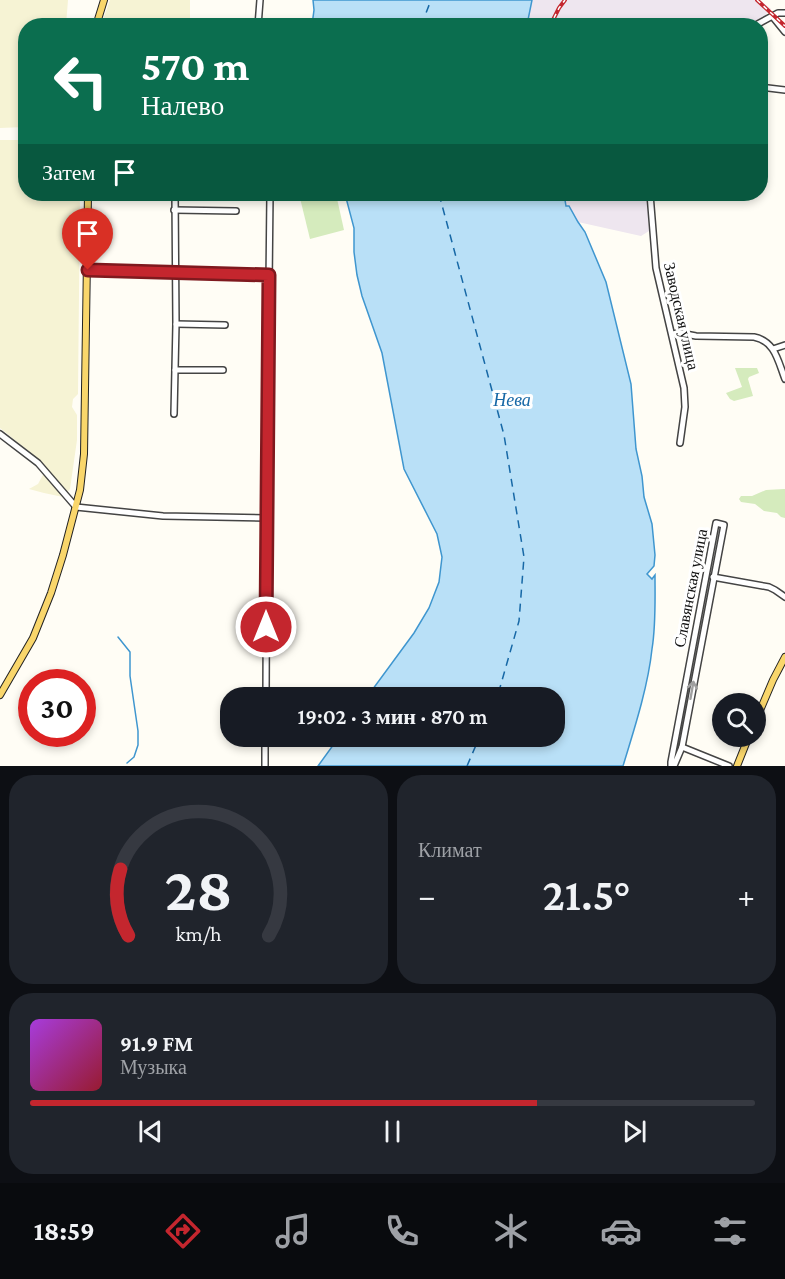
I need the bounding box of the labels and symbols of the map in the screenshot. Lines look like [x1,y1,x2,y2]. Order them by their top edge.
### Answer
pin [62,208,113,270]
street label: Заводская улица [660,261,702,372]
water label: Нева [492,390,531,410]
street label: Славянская улица [671,527,711,649]
position arrow [234,595,298,659]
speed limit sign: 30 [18,669,96,747]
one-way arrow [687,681,698,700]

